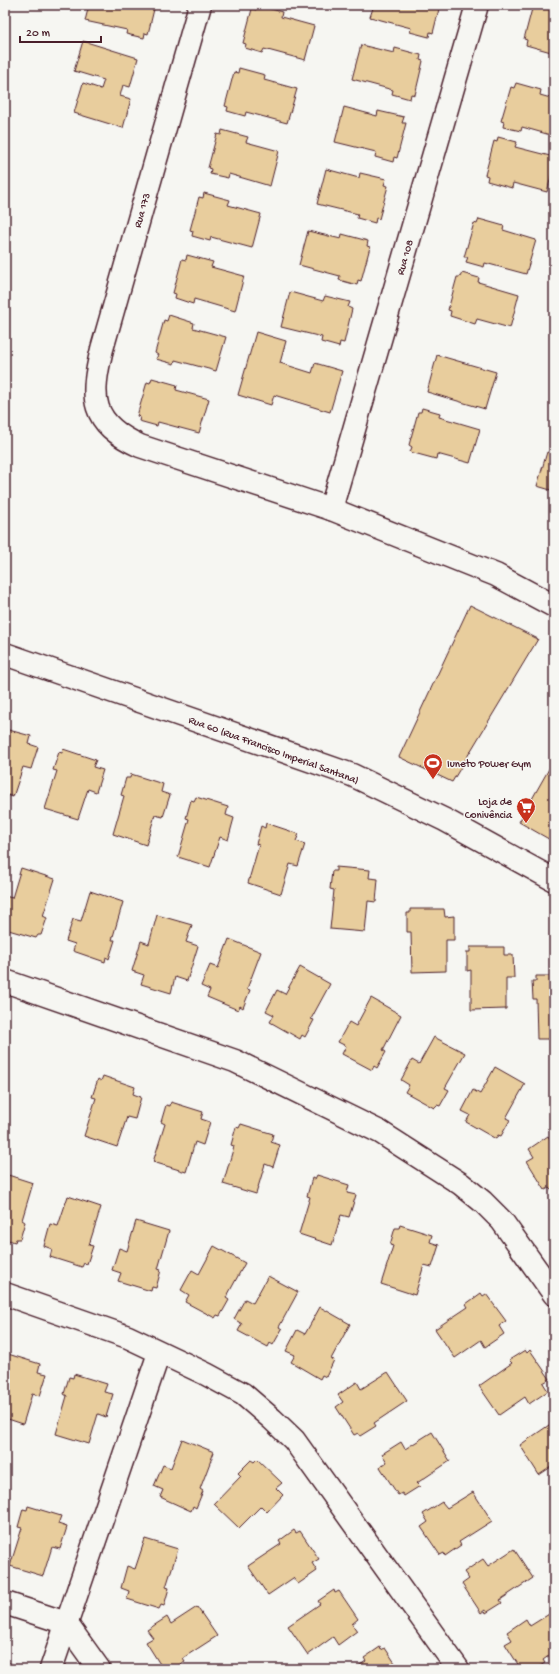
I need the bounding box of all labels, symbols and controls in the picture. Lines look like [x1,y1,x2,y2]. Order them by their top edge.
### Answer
scale bar [20,18,101,44]
text: 20 m [26,27,51,41]
street label: Rua 173 [132,192,154,229]
street label: Rua 108 [395,238,417,277]
street label: Rua 60 (Rua Francisco Imperial Santana) [187,714,360,787]
sports icon: Iuneto Power Gym [422,752,444,780]
place label: Iuneto Power Gym [447,759,531,771]
supermarket icon: Loja de Conivência [515,796,537,824]
place label: Loja de Conivência [465,797,513,822]

